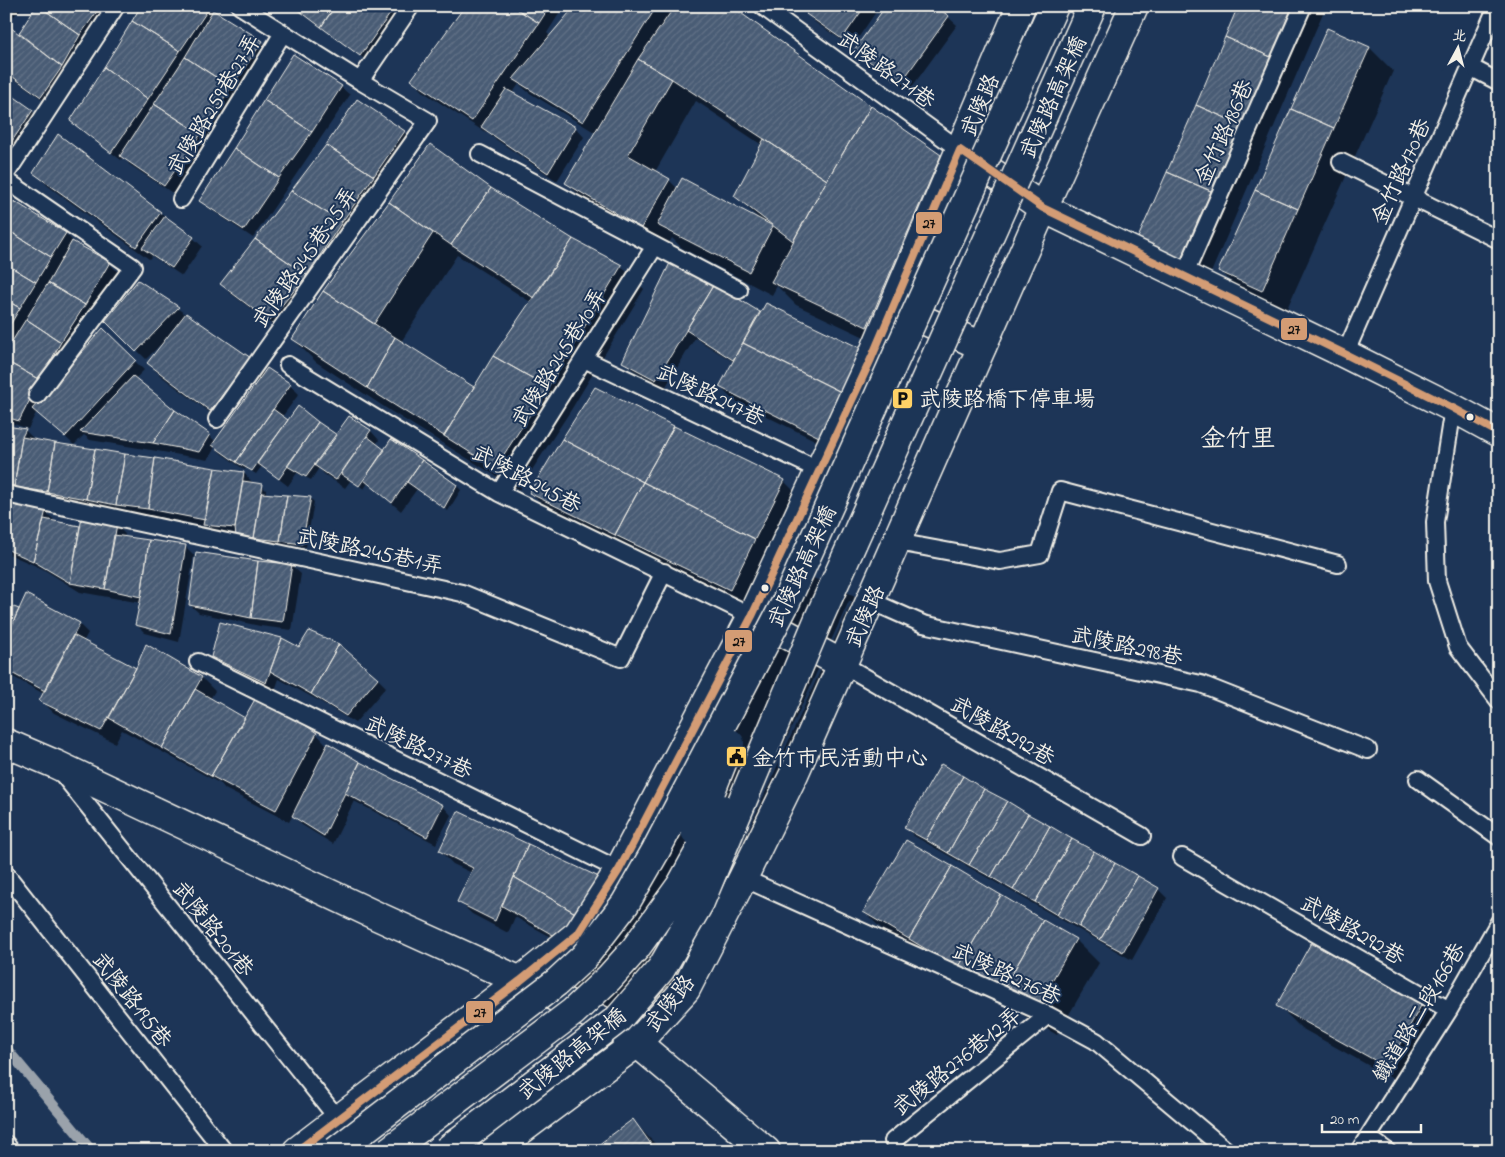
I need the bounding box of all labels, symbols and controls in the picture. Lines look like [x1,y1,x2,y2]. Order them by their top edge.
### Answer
north arrow [1432,22,1482,72]
street label: 武陵路271巷 [829,25,941,118]
text: 北 [1451,25,1468,48]
street label: 武陵路259巷27弄 [161,29,271,182]
street label: 武陵路高架橋 [1013,31,1096,165]
street label: 武陵路 [954,70,1009,143]
street label: 金竹路186巷 [1188,75,1263,191]
street label: 金竹路170巷 [1365,114,1440,231]
street label: 武陵路245巷25弄 [246,182,367,336]
line badge: 27 [915,211,943,235]
text: 27 [922,214,936,235]
street label: 武陵路245巷10弄 [505,283,616,435]
line badge: 27 [1280,317,1308,341]
text: 27 [1287,320,1301,341]
street label: 武陵路247巷 [650,357,770,436]
place label: 武陵路橋下停車場 [919,385,1095,417]
parking icon: 武陵路橋下停車場 [891,386,915,410]
unlabelled marker [1465,412,1475,422]
district label: 金竹里 [1200,422,1276,458]
street label: 武陵路245巷 [465,438,586,523]
street label: 武陵路高架橋 [761,501,846,634]
street label: 武陵路245巷1弄 [293,522,446,584]
street label: 武陵路 [839,581,895,654]
unlabelled marker [760,583,770,593]
street label: 武陵路298巷 [1067,620,1185,675]
line badge: 27 [724,629,753,653]
text: 27 [732,632,746,653]
street label: 武陵路292巷 [943,690,1060,776]
street label: 武陵路277巷 [358,709,477,789]
place label: 金竹市民活動中心 [752,744,928,776]
public building icon: 金竹市民活動中心 [724,745,748,769]
street label: 武陵路201巷 [163,875,260,985]
street label: 武陵路292巷 [1293,889,1410,975]
street label: 武陵路276巷 [946,936,1066,1015]
street label: 鐵道路二段166巷 [1366,937,1475,1090]
street label: 武陵路195巷 [83,946,178,1056]
street label: 武陵路 [638,969,704,1041]
line badge: 27 [465,1000,494,1024]
street label: 武陵路高架橋 [512,1001,634,1109]
street label: 武陵路276巷12弄 [887,1001,1029,1125]
text: 27 [473,1003,487,1024]
scale bar [1322,1102,1421,1134]
text: 20 m [1330,1109,1360,1131]

